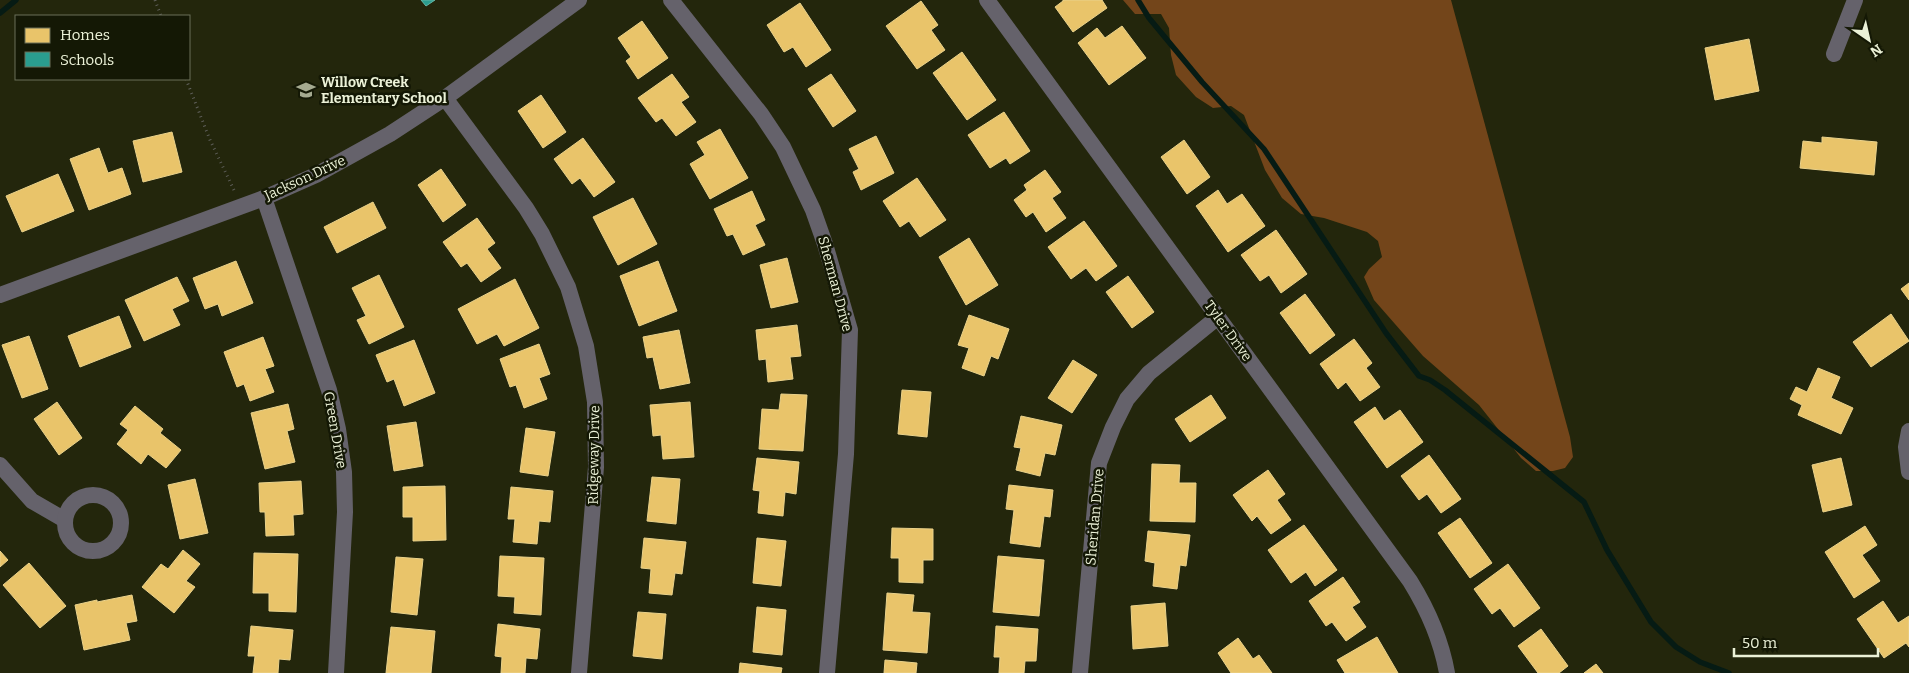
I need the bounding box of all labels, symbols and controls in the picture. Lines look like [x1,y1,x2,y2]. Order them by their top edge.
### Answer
legend [15,15,190,80]
north arrow [1844,15,1894,65]
text: Homes [60,26,110,44]
text: N [1867,40,1885,61]
text: Schools [60,51,114,69]
place label: Willow Creek Elementary School [321,74,447,107]
school or university icon: Willow Creek Elementary School [295,79,317,101]
street label: Jackson Drive [261,152,348,205]
street label: Sherman Drive [814,234,856,334]
street label: Tyler Drive [1200,297,1256,365]
street label: Green Drive [320,390,350,470]
street label: Ridgeway Drive [585,405,603,505]
street label: Sheridan Drive [1082,468,1108,566]
scale bar [1734,626,1878,658]
text: 50 m [1742,634,1778,652]

